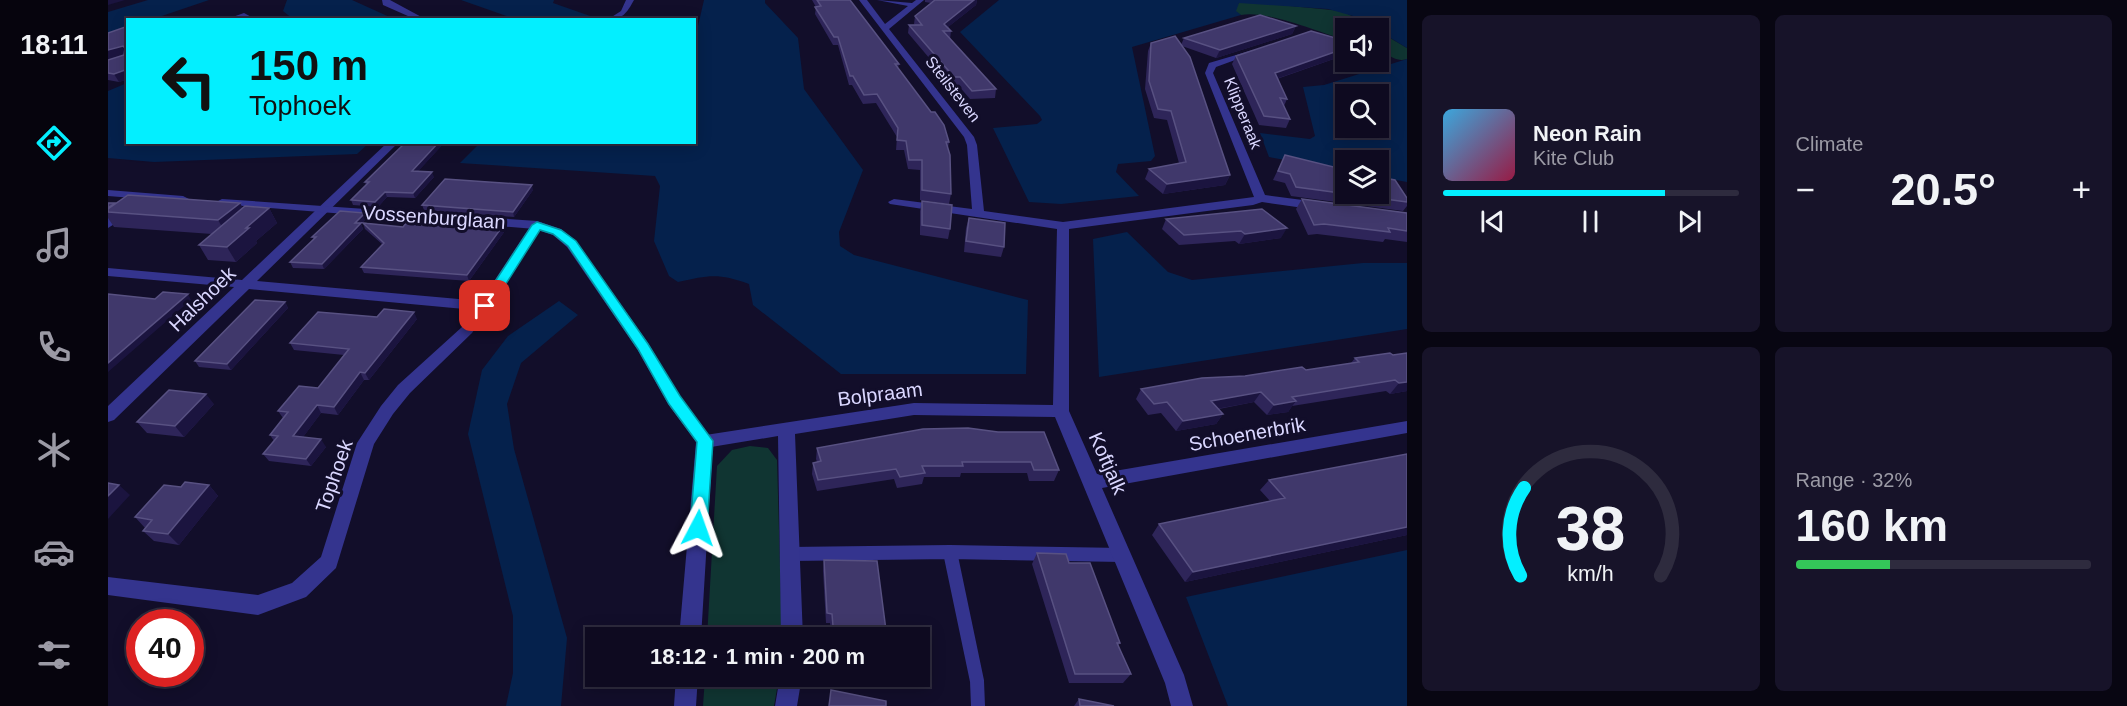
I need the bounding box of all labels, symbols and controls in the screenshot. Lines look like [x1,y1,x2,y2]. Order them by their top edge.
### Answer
map controls [1335,18,1389,204]
button: sound [1335,18,1389,72]
text: 18:11 [20,30,88,60]
icon: left [150,42,228,120]
text: 150 m [249,42,368,89]
street label: Steilsteven [922,53,984,125]
street label: Klipperaak [1221,75,1265,152]
button: search [1335,84,1389,138]
text: Tophoek [249,91,351,121]
text: Neon Rain [1533,121,1642,146]
icon: directions [33,122,75,164]
text: Climate [1796,133,1863,155]
text: Kite Club [1533,147,1614,169]
button: layers [1335,150,1389,204]
text: 20.5° [1890,164,1996,215]
text: − [1796,171,1815,208]
text: + [2072,171,2091,208]
street label: Vossenburglaan [362,201,506,233]
icon: previous [1476,205,1509,238]
icon: pause [1574,205,1607,238]
icon: next [1673,205,1706,238]
icon: music [33,224,75,266]
street label: Halshoek [164,261,240,336]
pin [459,280,510,331]
icon: arrive [468,289,501,322]
icon: phone [33,326,75,368]
street label: Bolpraam [836,378,924,410]
street label: Schoenerbrik [1187,413,1308,455]
icon: climate [33,429,75,471]
street label: Koftjalk [1085,429,1132,498]
street label: Tophoek [311,436,357,515]
text: Range · 32% [1796,469,1912,491]
text: 38 [1556,494,1625,563]
position arrow [666,496,730,560]
text: 160 km [1796,500,1948,551]
icon: car [33,531,75,573]
text: km/h [1568,562,1614,586]
speed limit sign: 40 [126,609,204,687]
icon: filters [33,634,75,676]
text: 18:12 · 1 min · 200 m [650,644,865,669]

